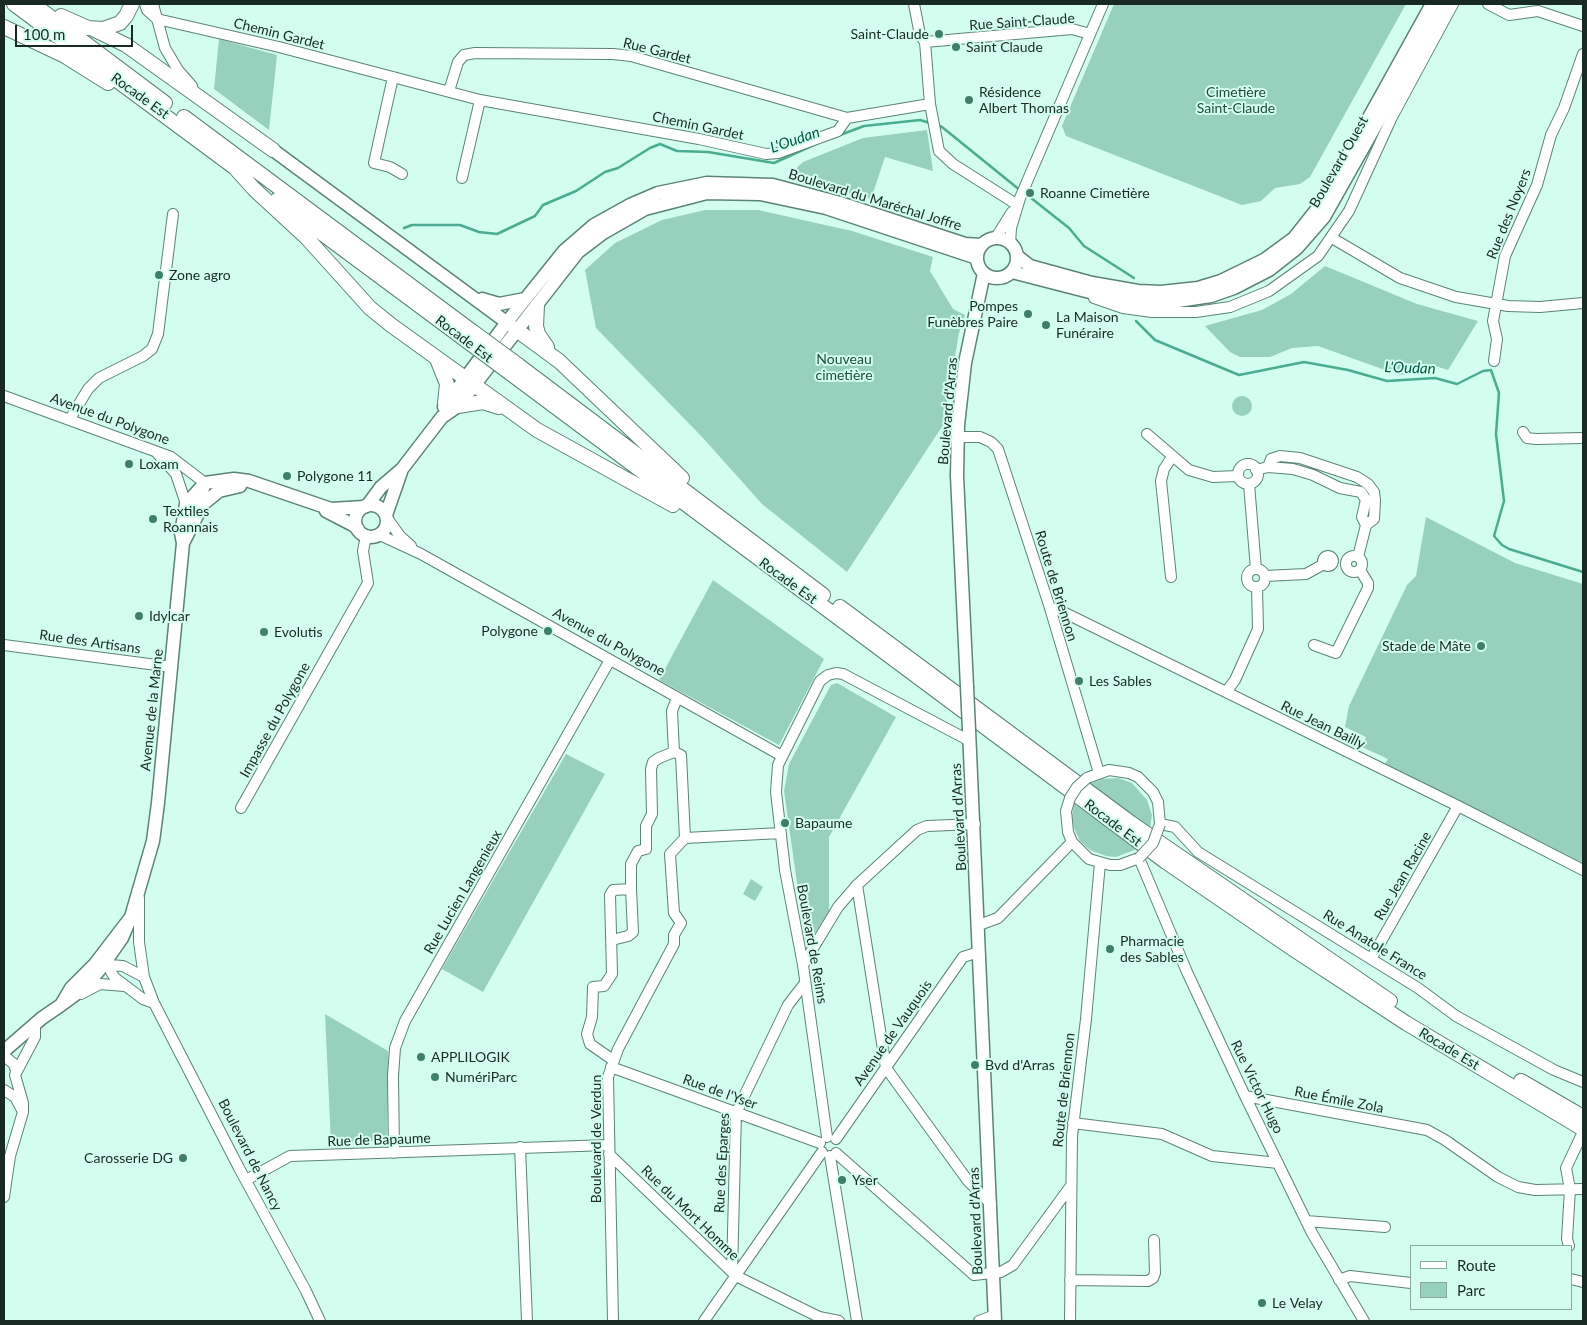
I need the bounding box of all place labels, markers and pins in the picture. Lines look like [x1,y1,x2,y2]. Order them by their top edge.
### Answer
place label: Saint-Claude [851,26,929,42]
marker: Saint-Claude [933,28,945,40]
place label: Saint Claude [966,39,1043,55]
marker: Saint Claude [950,41,962,53]
place label: Résidence Albert Thomas [979,84,1069,116]
marker: Résidence Albert Thomas [963,94,975,106]
place label: Roanne Cimetière [1040,185,1150,201]
marker: Roanne Cimetière [1024,187,1036,199]
place label: Zone agro [169,267,231,283]
marker: Zone agro [153,269,165,281]
place label: Pompes Funèbres Paire [927,298,1018,331]
marker: Pompes Funèbres Paire [1022,308,1034,320]
place label: La Maison Funéraire [1056,309,1119,342]
marker: La Maison Funéraire [1040,319,1052,331]
place label: Loxam [139,456,179,472]
marker: Loxam [123,458,135,470]
place label: Polygone 11 [297,468,373,484]
marker: Polygone 11 [281,470,293,482]
place label: Textiles Roannais [163,503,218,536]
marker: Textiles Roannais [147,513,159,525]
place label: Idylcar [149,608,190,624]
marker: Idylcar [133,610,145,622]
place label: Polygone [481,623,538,639]
place label: Evolutis [274,624,323,640]
marker: Polygone [542,625,554,637]
marker: Evolutis [258,626,270,638]
place label: Stade de Mâte [1382,638,1471,654]
marker: Stade de Mâte [1475,640,1487,652]
place label: Les Sables [1089,673,1152,689]
marker: Les Sables [1073,675,1085,687]
place label: Bapaume [795,815,852,831]
marker: Bapaume [779,817,791,829]
place label: Pharmacie des Sables [1120,933,1184,966]
marker: Pharmacie des Sables [1104,943,1116,955]
place label: APPLILOGIK [431,1049,510,1065]
marker: APPLILOGIK [415,1051,427,1063]
place label: Bvd d'Arras [985,1057,1055,1073]
marker: Bvd d'Arras [969,1059,981,1071]
place label: NumériParc [445,1069,517,1085]
marker: NumériParc [429,1071,441,1083]
place label: Carosserie DG [84,1150,173,1166]
marker: Carosserie DG [177,1152,189,1164]
place label: Yser [852,1172,878,1188]
marker: Yser [836,1174,848,1186]
place label: Le Velay [1272,1295,1323,1311]
marker: Le Velay [1256,1297,1268,1309]

